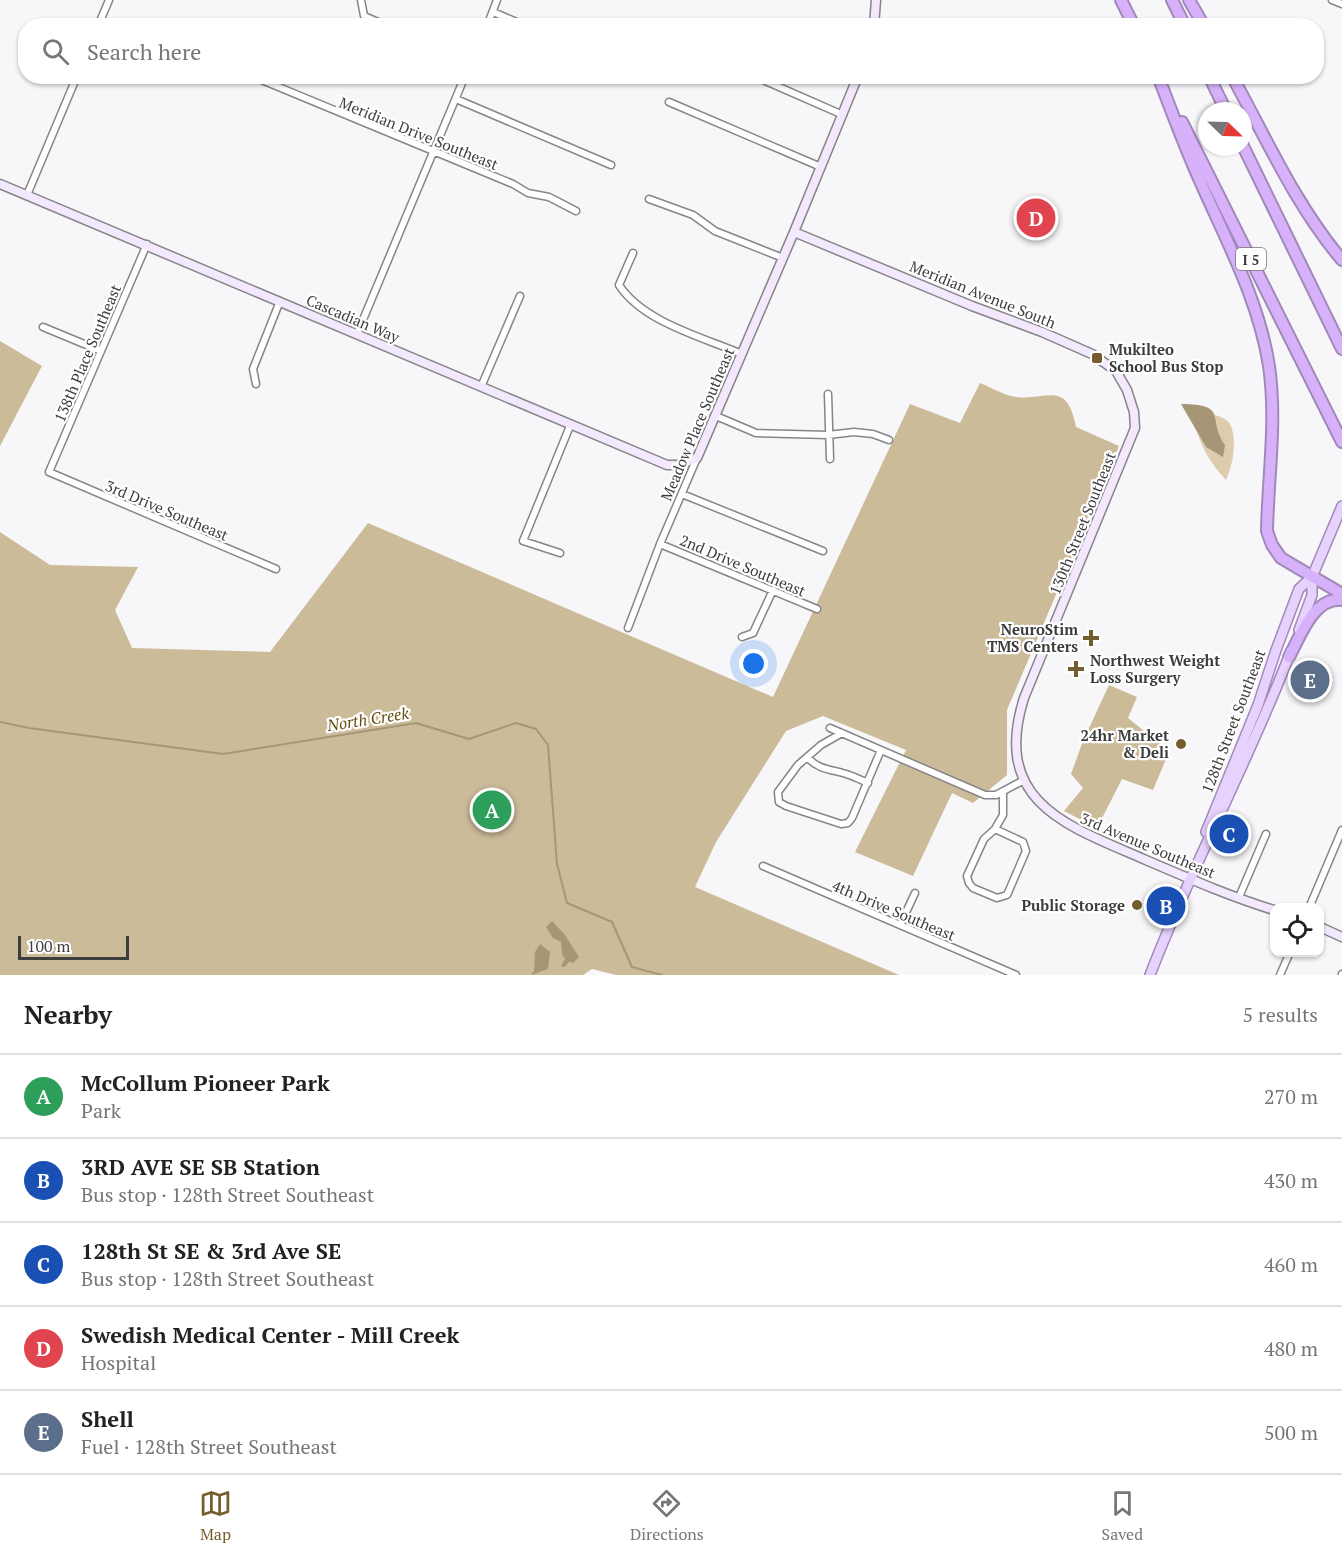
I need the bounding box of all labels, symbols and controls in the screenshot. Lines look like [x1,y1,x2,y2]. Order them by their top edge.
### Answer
search box [18,18,1324,84]
icon: search [39,35,72,68]
text: Search here [87,37,201,66]
street label: Meridian Drive Southeast [337,92,502,174]
north arrow [1198,102,1252,156]
pin: D [1016,196,1056,240]
road number: I 5 [1236,248,1266,270]
street label: Meridian Avenue South [907,256,1059,332]
street label: 138th Place Southeast [49,281,125,425]
street label: Cascadian Way [303,289,403,347]
place label: Mukilteo School Bus Stop [1109,339,1223,376]
street label: Meadow Place Southeast [656,344,739,504]
marker: Mukilteo School Bus Stop [1090,351,1104,365]
street label: 130th Street Southeast [1044,448,1120,597]
street label: 3rd Drive Southeast [102,475,232,545]
street label: 2nd Drive Southeast [677,529,809,601]
place label: NeuroStim TMS Centers [987,619,1078,656]
marker: NeuroStim TMS Centers [1082,629,1100,647]
street label: 128th Street Southeast [1196,646,1270,796]
your location [739,649,768,678]
place label: Northwest Weight Loss Surgery [1090,650,1220,687]
pin: E [1290,658,1330,702]
marker: Northwest Weight Loss Surgery [1067,660,1085,678]
water label: North Creek [325,702,411,736]
place label: 24hr Market & Deli [1081,725,1169,762]
marker: 24hr Market & Deli [1174,737,1188,751]
pin: A [472,788,512,832]
street label: 3rd Avenue Southeast [1077,808,1219,883]
pin: C [1210,812,1248,856]
street label: 4th Drive Southeast [829,875,959,945]
pin: B [1146,884,1186,928]
place label: Public Storage [1021,895,1125,915]
marker: Public Storage [1130,898,1144,912]
map controls [1270,903,1324,957]
button: locate [1270,903,1324,957]
scale bar [18,933,129,960]
text: 100 m [27,935,70,957]
text: Nearby [24,997,112,1031]
text: 5 results [1243,1001,1318,1028]
text: McCollum Pioneer Park [81,1068,330,1097]
text: A [36,1083,51,1110]
text: 270 m [1264,1083,1318,1110]
text: Park [81,1097,121,1124]
text: 3RD AVE SE SB Station [81,1152,320,1181]
text: B [37,1167,50,1194]
text: 430 m [1264,1167,1318,1194]
text: Bus stop · 128th Street Southeast [81,1181,374,1208]
text: 128th St SE & 3rd Ave SE [81,1236,341,1265]
text: C [37,1251,50,1278]
text: 460 m [1264,1251,1318,1278]
text: Bus stop · 128th Street Southeast [81,1265,374,1292]
text: Swedish Medical Center - Mill Creek [81,1320,459,1349]
text: D [36,1335,51,1362]
text: 480 m [1264,1335,1318,1362]
text: Hospital [81,1349,156,1376]
text: Shell [81,1404,134,1433]
text: E [37,1419,50,1446]
text: 500 m [1264,1419,1318,1446]
text: Fuel · 128th Street Southeast [81,1433,337,1460]
tab: Map [199,1487,232,1545]
tab: Directions [630,1487,704,1545]
tab: Saved [1102,1487,1143,1545]

